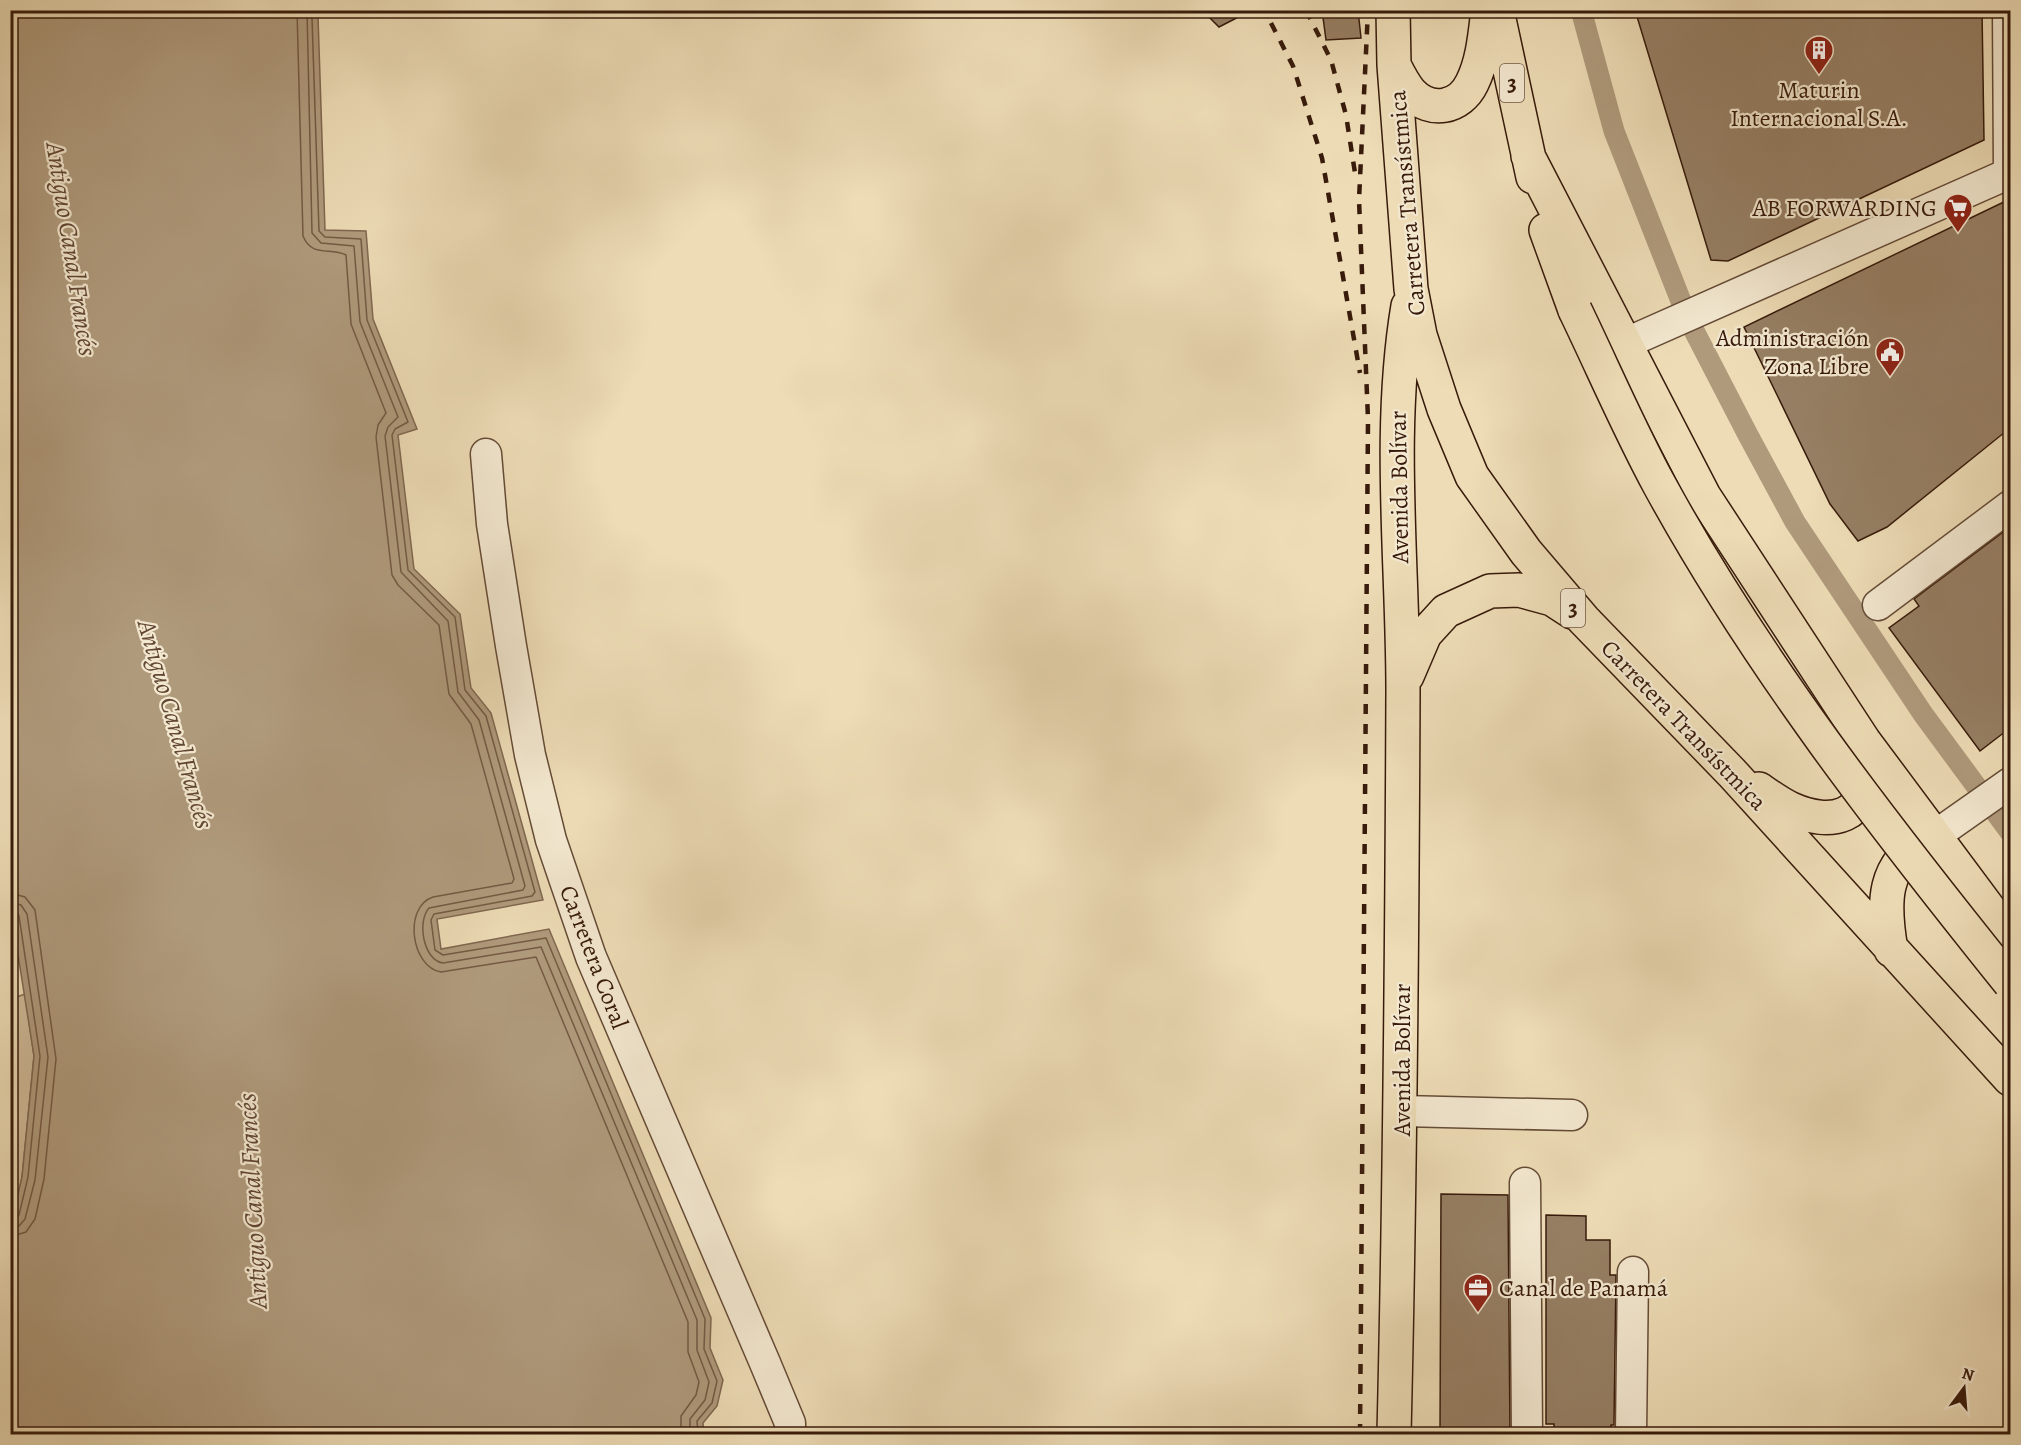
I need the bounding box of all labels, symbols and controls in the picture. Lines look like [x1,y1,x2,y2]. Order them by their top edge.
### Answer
building icon: Maturin Internacional S.A. [1803,34,1835,76]
road number: 3 [1500,64,1524,102]
place label: Maturin Internacional S.A. [1730,74,1908,134]
street label: Carretera Transístmica [1381,88,1433,317]
water label: Antiguo Canal Francés [37,138,106,359]
place label: AB FORWARDING [1751,192,1937,224]
supermarket icon: AB FORWARDING [1942,192,1974,234]
place label: Administración Zona Libre [1715,322,1869,382]
public building icon: Administración Zona Libre [1874,336,1906,378]
street label: Avenida Bolívar [1382,410,1416,565]
road number: 3 [1561,589,1585,627]
water label: Antiguo Canal Francés [128,614,222,833]
street label: Carretera Transístmica [1594,633,1775,818]
street label: Carretera Coral [552,881,636,1033]
street label: Avenida Bolívar [1386,984,1418,1137]
water label: Antiguo Canal Francés [229,1092,276,1312]
office icon: Canal de Panamá [1462,1272,1494,1314]
place label: Canal de Panamá [1499,1272,1669,1304]
north arrow [1934,1358,1994,1418]
text: N [1959,1362,1977,1387]

